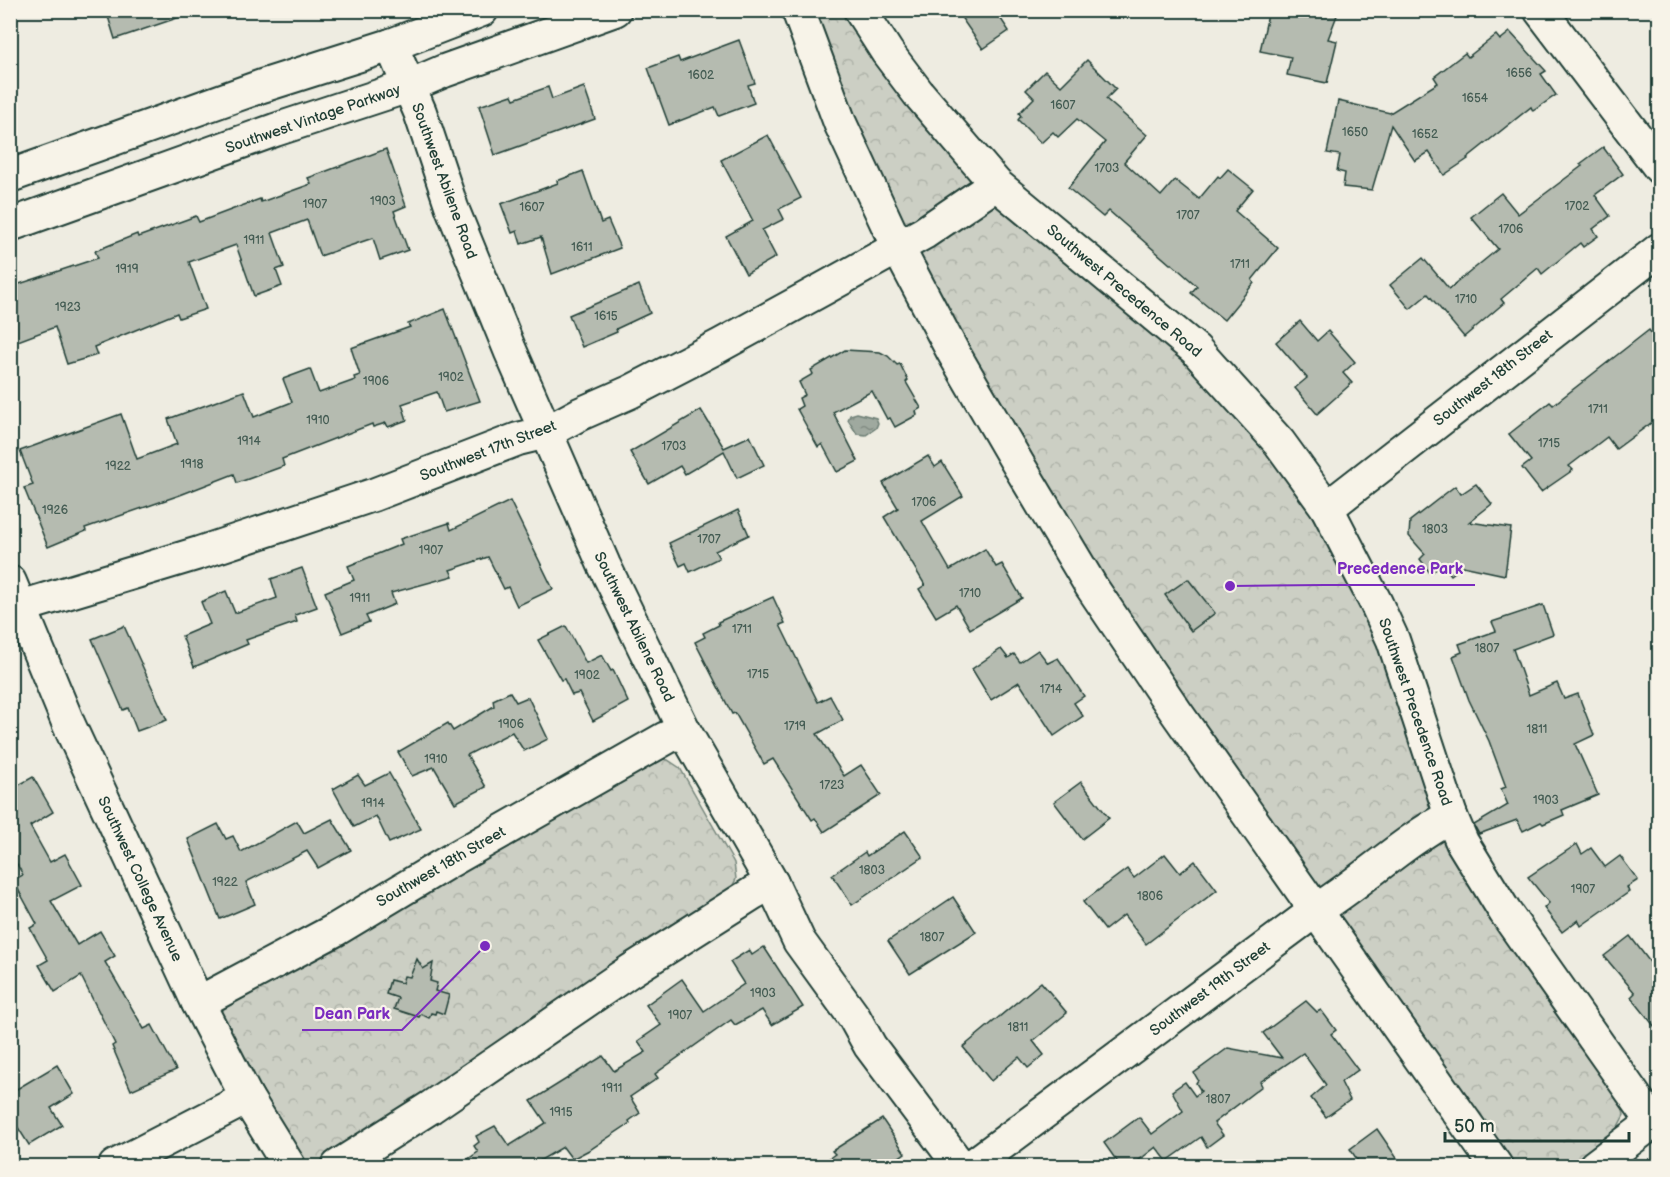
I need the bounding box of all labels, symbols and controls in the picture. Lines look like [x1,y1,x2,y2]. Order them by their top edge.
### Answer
house number: 1656 [1506,66,1532,81]
house number: 1602 [688,68,714,83]
street label: Southwest Vintage Parkway [223,80,403,158]
house number: 1654 [1462,91,1489,106]
house number: 1607 [1051,98,1076,113]
street label: Southwest Abilene Road [407,100,481,262]
house number: 1650 [1342,125,1368,140]
house number: 1652 [1412,127,1438,142]
house number: 1703 [1095,161,1119,176]
house number: 1903 [370,194,396,209]
house number: 1907 [303,197,327,212]
house number: 1702 [1565,199,1589,214]
house number: 1607 [520,200,545,215]
house number: 1707 [1176,208,1200,223]
street label: Southwest Precedence Road [1042,220,1206,362]
house number: 1706 [1499,222,1523,237]
house number: 1911 [244,233,264,248]
house number: 1611 [571,240,593,255]
house number: 1711 [1230,257,1250,272]
house number: 1919 [115,262,139,277]
house number: 1710 [1455,292,1477,307]
house number: 1923 [55,300,81,315]
house number: 1615 [594,309,618,324]
street label: Southwest 18th Street [1430,325,1557,430]
house number: 1902 [438,370,464,385]
house number: 1906 [363,374,389,389]
house number: 1711 [1588,402,1608,417]
house number: 1910 [306,413,330,428]
street label: Southwest 17th Street [417,416,559,486]
house number: 1914 [237,434,261,449]
house number: 1715 [1538,436,1560,451]
house number: 1703 [662,439,686,454]
house number: 1918 [180,457,204,472]
house number: 1922 [105,459,131,474]
house number: 1706 [912,495,936,510]
house number: 1926 [42,503,68,518]
house number: 1803 [1422,522,1448,537]
house number: 1707 [697,532,721,547]
house number: 1907 [419,543,443,558]
street label: Southwest Abilene Road [589,549,679,705]
callout: Precedence Park [1325,551,1475,585]
text: Precedence Park [1337,560,1464,579]
house number: 1710 [959,586,981,601]
house number: 1911 [350,591,370,606]
street label: Southwest Precedence Road [1374,616,1456,808]
house number: 1711 [732,622,752,637]
house number: 1807 [1475,641,1499,656]
house number: 1715 [747,667,769,682]
house number: 1902 [574,668,600,683]
house number: 1714 [1040,682,1063,697]
house number: 1906 [498,717,524,732]
house number: 1719 [784,719,806,734]
house number: 1811 [1527,722,1547,737]
house number: 1910 [424,752,448,767]
house number: 1723 [820,778,844,793]
street label: Southwest College Avenue [93,793,187,965]
house number: 1903 [1533,793,1559,808]
house number: 1914 [361,796,385,811]
street label: Southwest 18th Street [373,822,509,912]
house number: 1803 [859,863,885,878]
house number: 1922 [212,875,238,890]
house number: 1907 [1571,882,1595,897]
house number: 1806 [1137,889,1163,904]
house number: 1807 [920,930,944,945]
street label: Southwest 19th Street [1146,937,1274,1040]
house number: 1903 [750,986,776,1001]
callout: Dean Park [302,996,402,1030]
text: Dean Park [314,1005,391,1024]
house number: 1907 [668,1008,692,1023]
house number: 1811 [1008,1020,1028,1035]
house number: 1911 [602,1081,622,1096]
house number: 1807 [1206,1092,1230,1107]
house number: 1915 [549,1105,573,1120]
scale bar [1445,1105,1630,1143]
text: 50 m [1454,1116,1495,1137]

